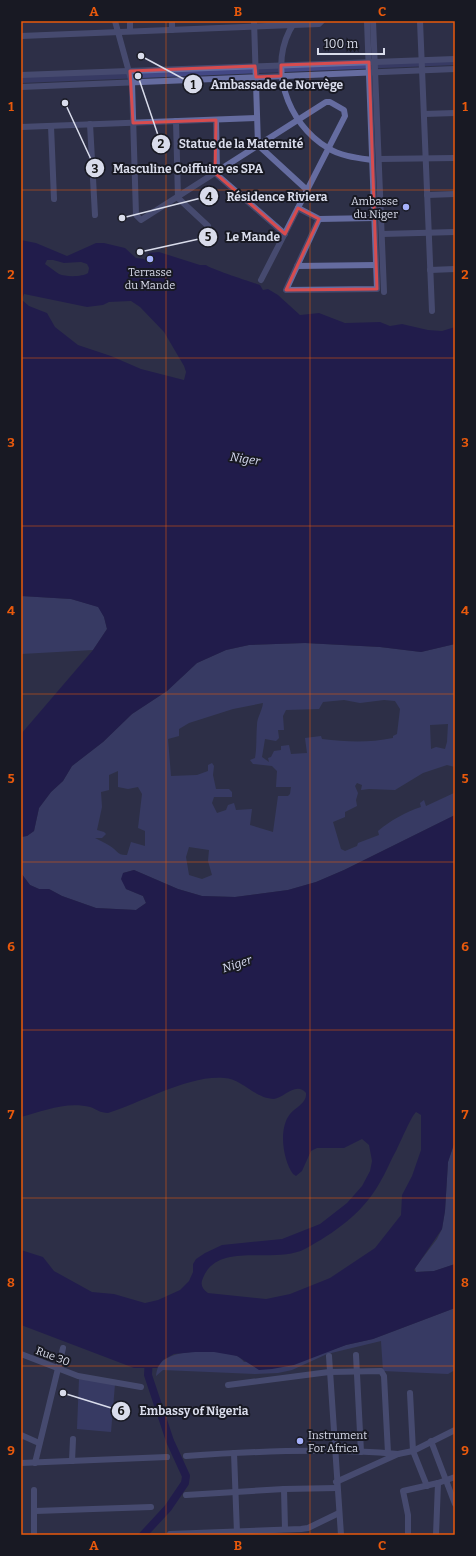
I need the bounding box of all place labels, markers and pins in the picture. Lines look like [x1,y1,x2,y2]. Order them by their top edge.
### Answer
callout: Ambassade de Norvège [183,72,351,96]
callout: Statue de la Maternité [151,132,311,156]
callout: Masculine Coiffuire es SPA [85,156,271,180]
callout: Résidence Riviera [199,184,336,208]
place label: Ambasse du Niger [351,195,398,221]
marker: Ambasse du Niger [401,202,411,212]
callout: Le Mande [198,225,288,249]
marker: Terrasse du Mande [145,254,155,264]
place label: Terrasse du Mande [125,266,175,292]
callout: Embassy of Nigeria [111,1399,256,1423]
place label: Instrument For Africa [308,1429,367,1455]
marker: Instrument For Africa [295,1436,305,1446]

